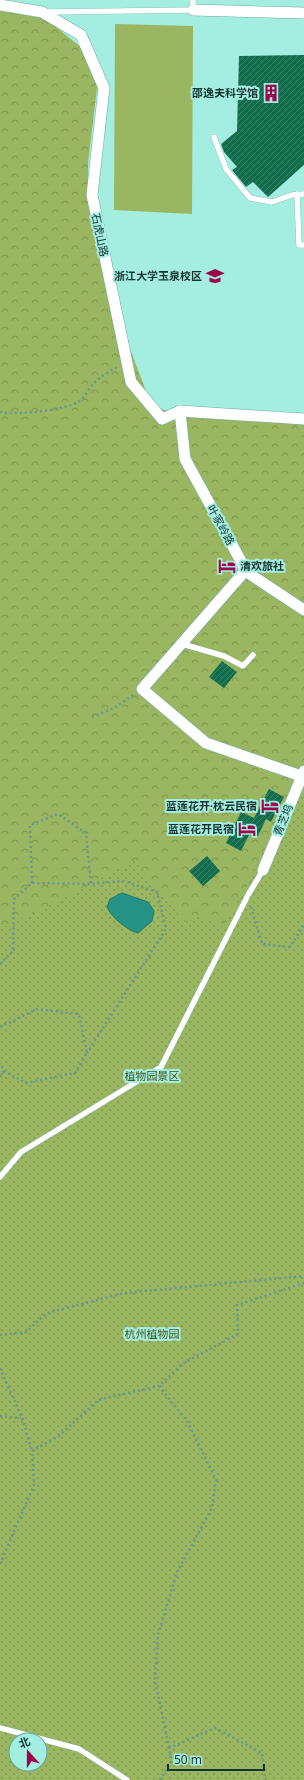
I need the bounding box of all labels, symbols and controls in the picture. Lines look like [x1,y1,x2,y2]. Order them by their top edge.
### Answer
building icon: 邵逸夫科学馆 [261,83,281,103]
place label: 邵逸夫科学馆 [192,85,258,100]
street label: 石虎山路 [89,212,112,258]
school or university icon: 浙江大学玉泉校区 [205,266,225,286]
place label: 浙江大学玉泉校区 [114,268,202,283]
street label: 叶家岭路 [204,502,239,548]
hotel icon: 清欢旅社 [217,556,237,576]
place label: 清欢旅社 [240,558,284,573]
hotel icon: 蓝莲花开·枕云民宿 [260,796,280,816]
place label: 蓝莲花开·枕云民宿 [166,798,257,813]
street label: 青芝坞 [269,802,296,838]
hotel icon: 蓝莲花开民宿 [237,819,257,839]
place label: 蓝莲花开民宿 [168,821,234,836]
park label: 植物园景区 [125,1068,180,1083]
park label: 杭州植物园 [125,1326,180,1341]
north arrow [8,1732,48,1772]
text: 北 [16,1733,32,1751]
scale bar [168,1746,264,1772]
text: 50 m [174,1751,202,1768]

